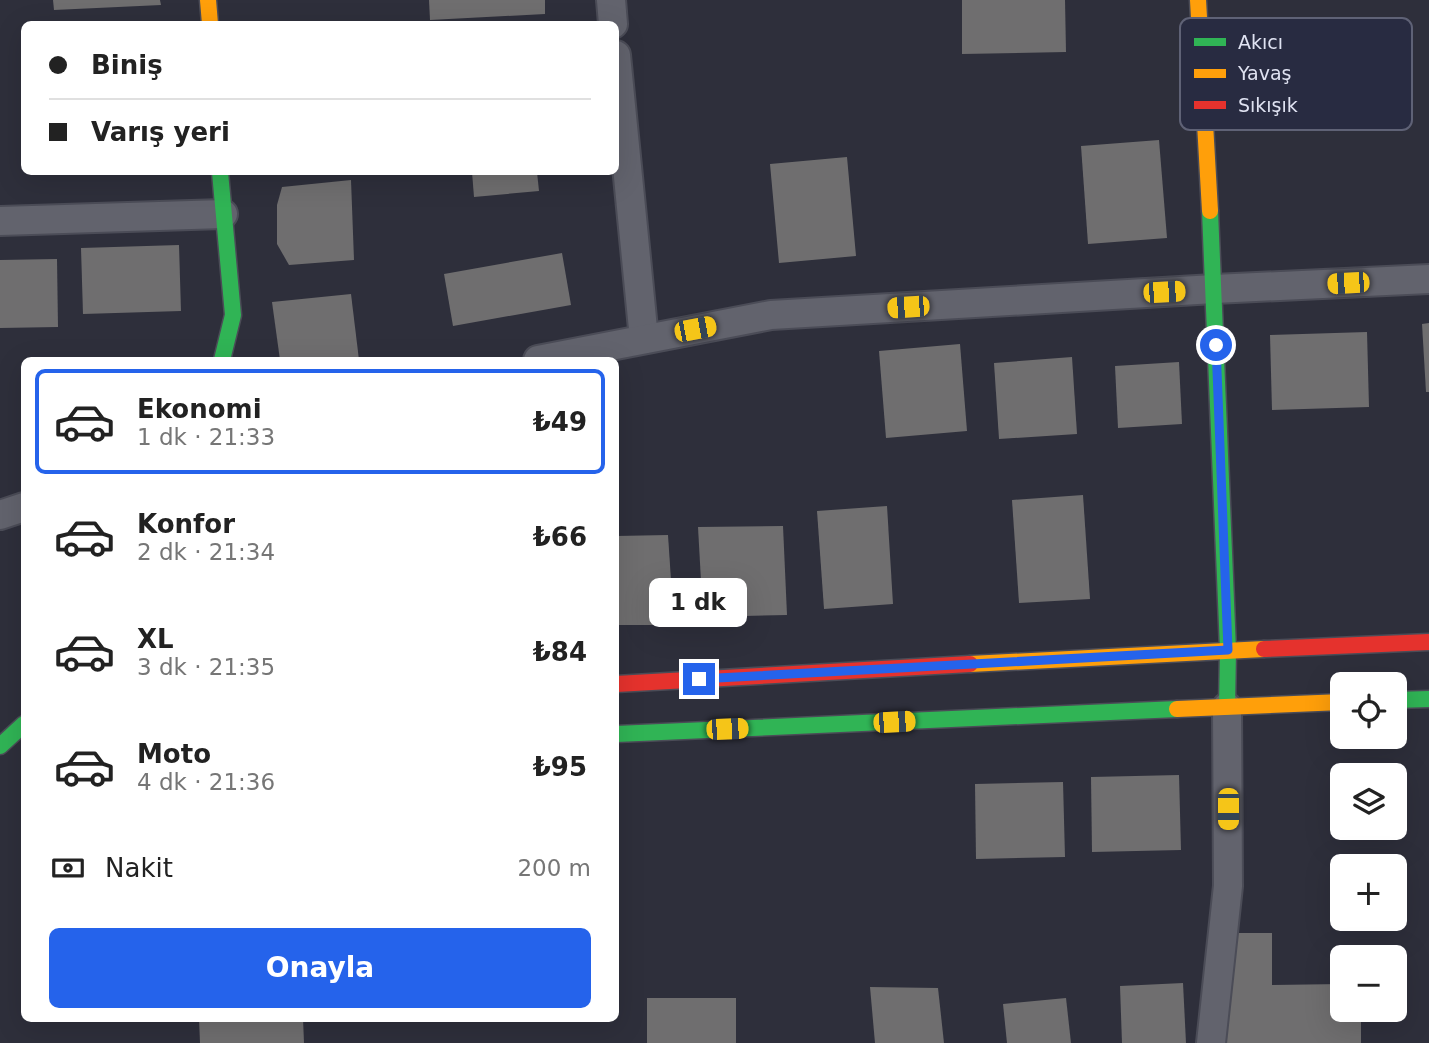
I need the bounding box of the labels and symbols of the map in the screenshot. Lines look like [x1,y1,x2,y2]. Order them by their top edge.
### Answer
legend [1180,18,1412,130]
text: Akıcı [1238,31,1283,53]
text: Yavaş [1237,62,1291,84]
text: Sıkışık [1238,94,1298,116]
car [1327,271,1370,295]
car [1143,280,1186,304]
car [887,295,930,319]
car [673,315,718,343]
route start [1200,329,1232,361]
callout: 1 dk [650,578,748,626]
route end [683,663,715,695]
car [873,710,916,734]
car [706,718,749,740]
car [1218,788,1239,830]

